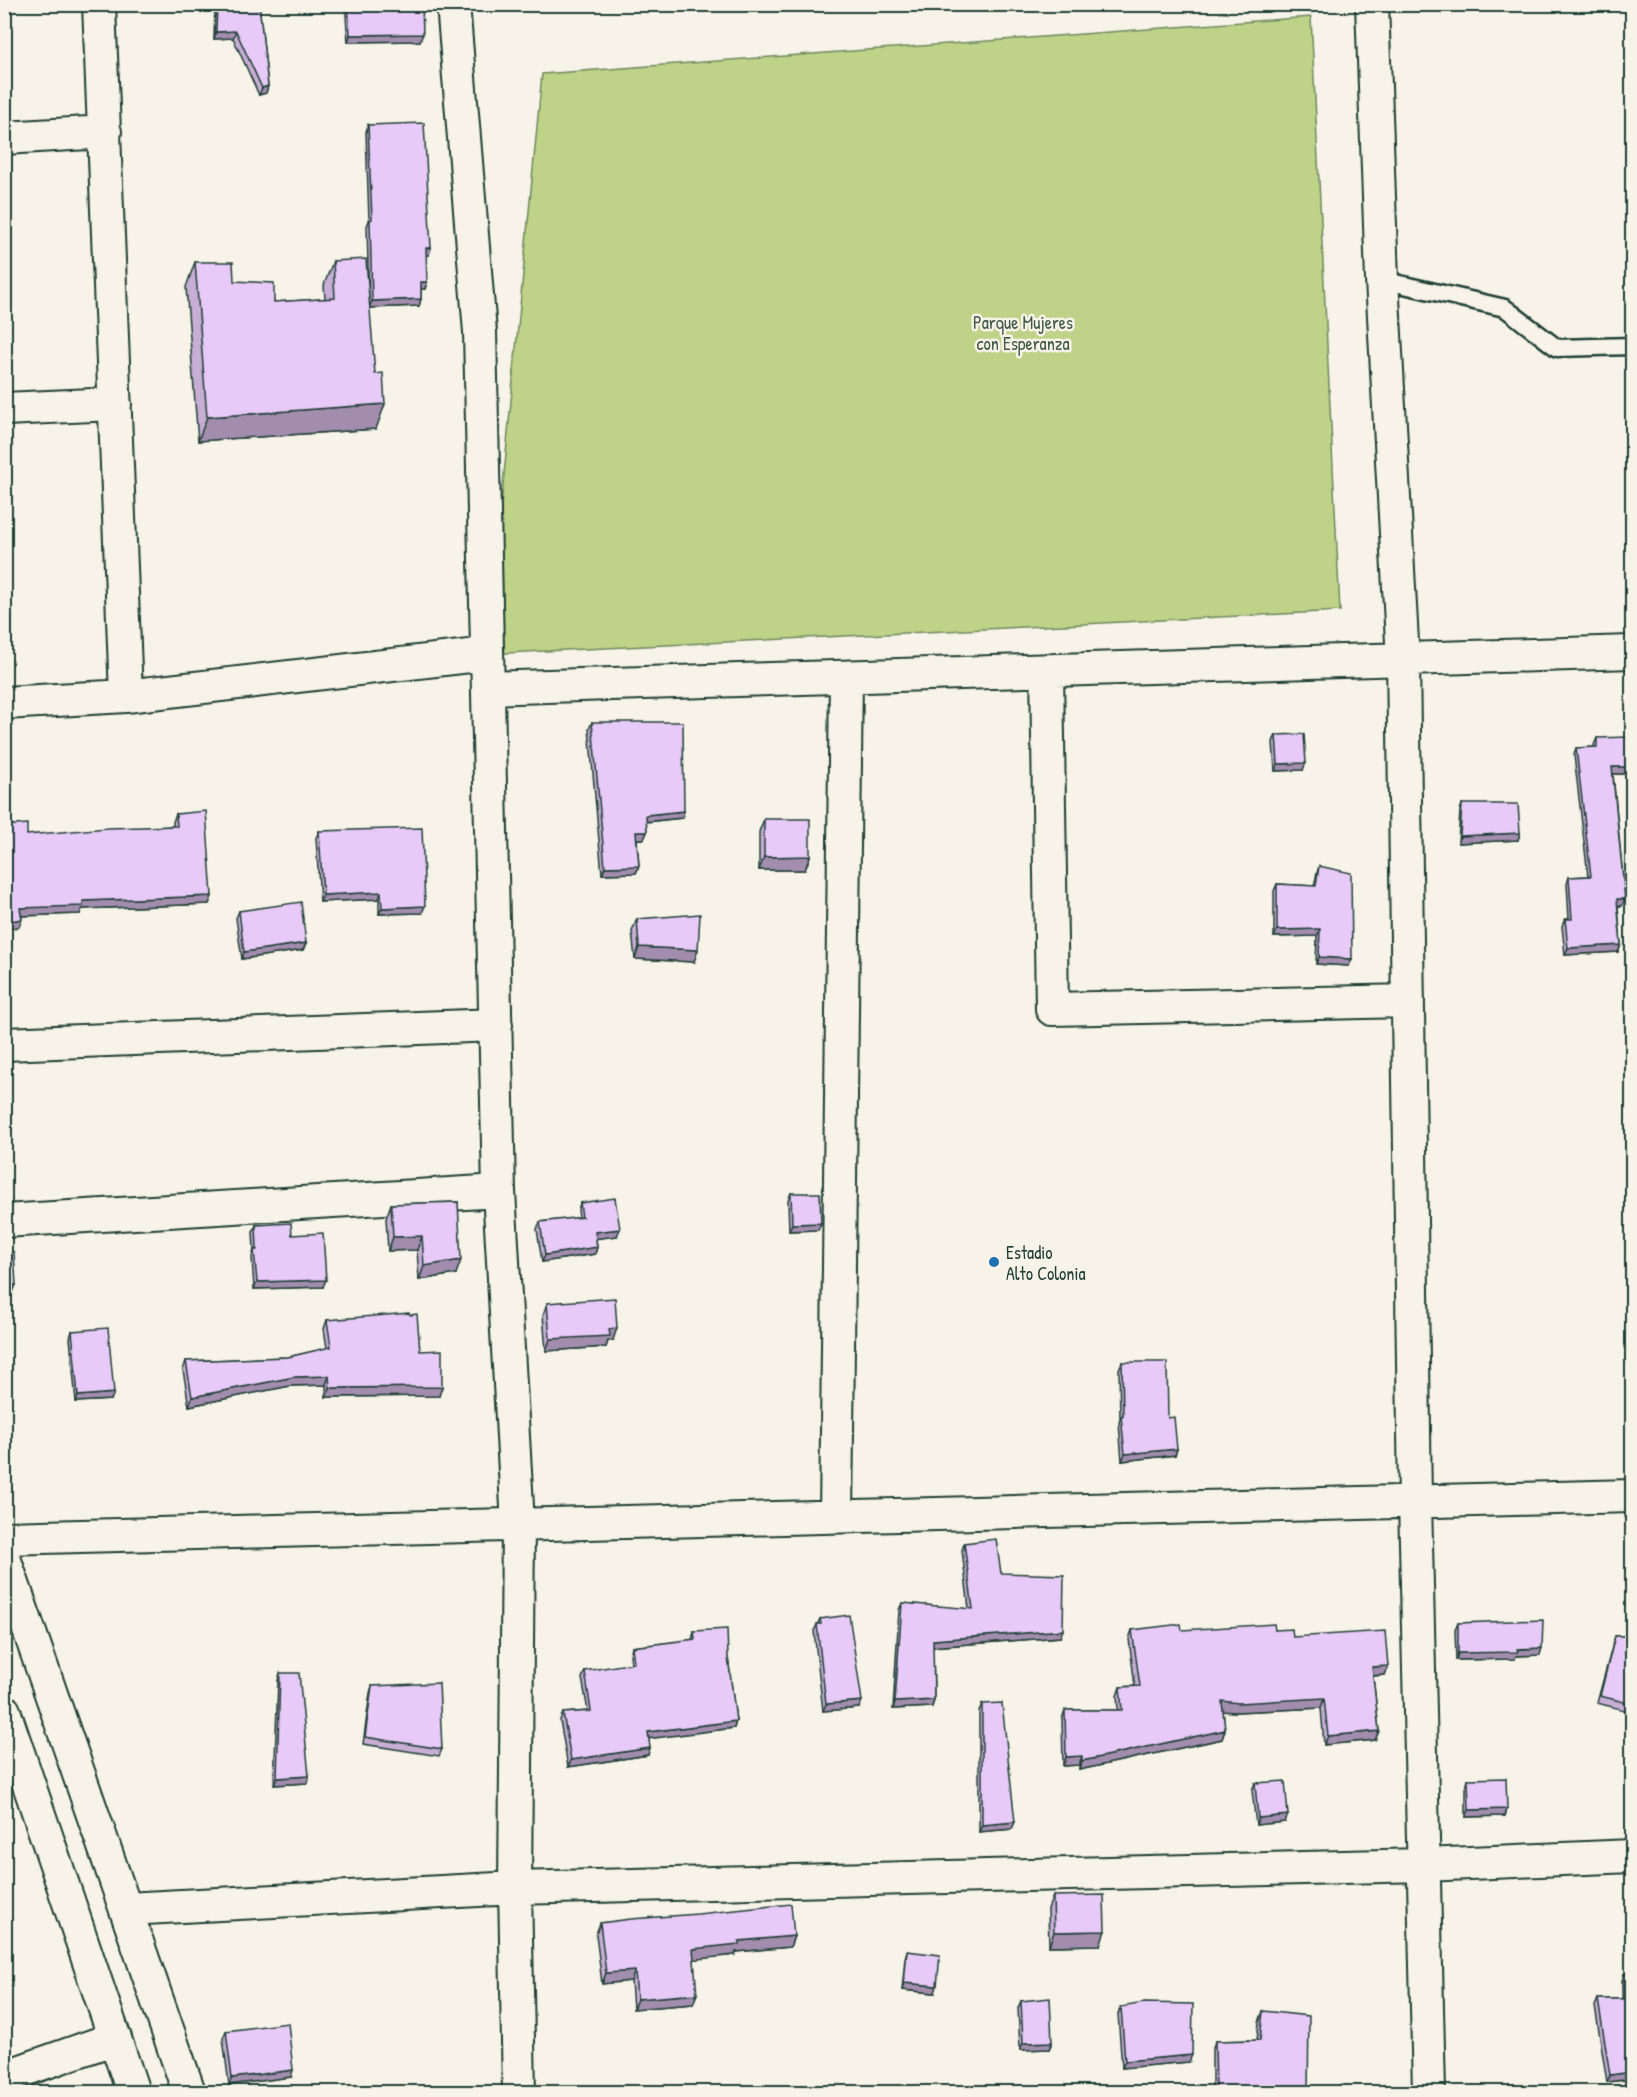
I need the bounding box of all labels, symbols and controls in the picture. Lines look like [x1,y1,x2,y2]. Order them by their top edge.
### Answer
park label: Parque Mujeres con Esperanza [973,310,1073,356]
place label: Estadio Alto Colonia [1006,1240,1086,1286]
marker: Estadio Alto Colonia [987,1255,1001,1269]

